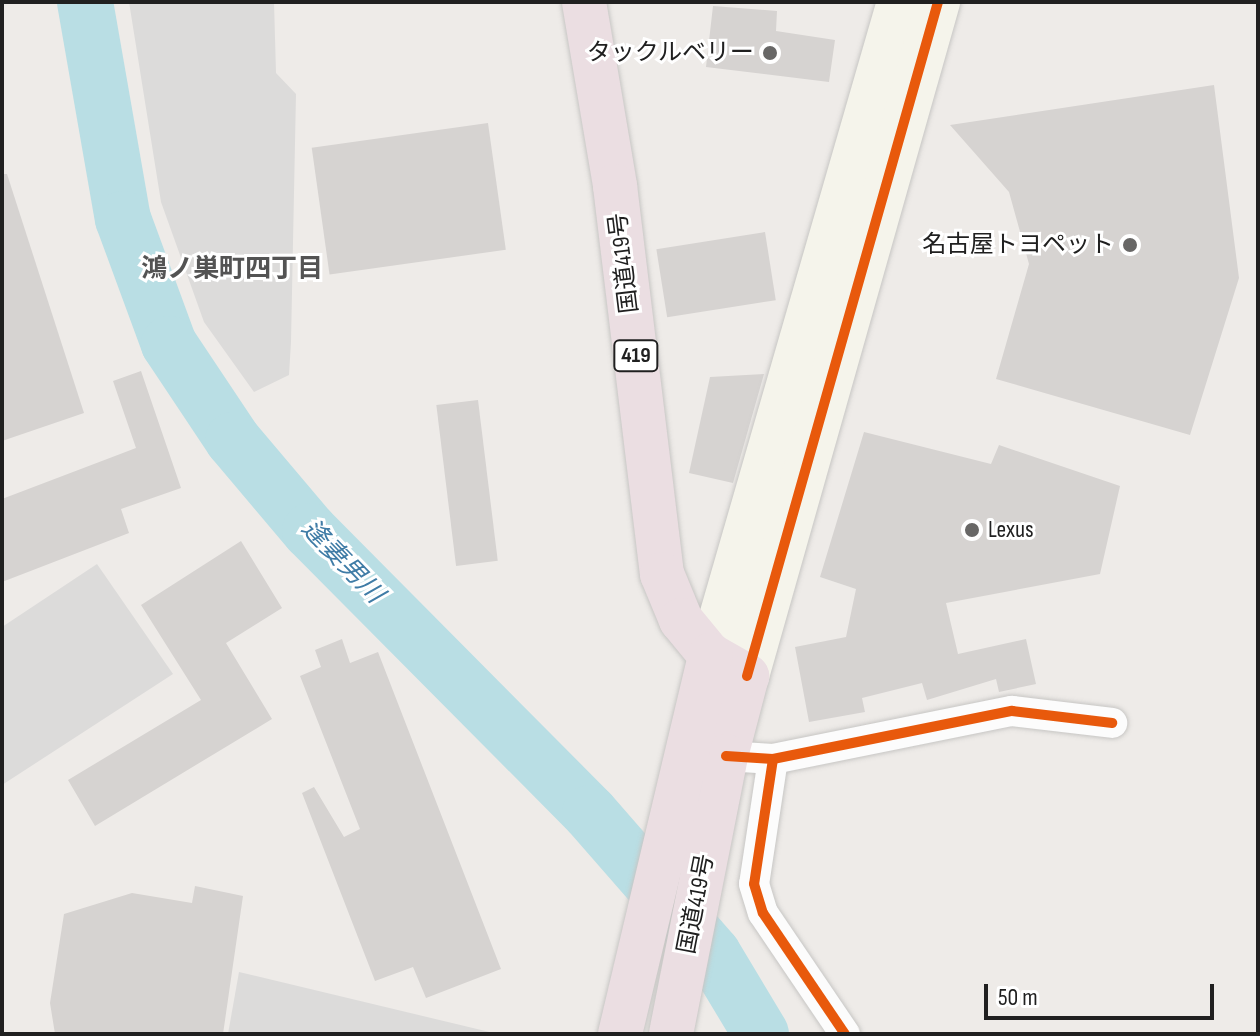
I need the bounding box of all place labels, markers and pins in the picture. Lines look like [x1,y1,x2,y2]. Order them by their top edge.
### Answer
place label: タックルベリー [586,39,754,67]
marker: タックルベリー [761,44,779,62]
place label: 名古屋トヨペット [922,231,1114,259]
marker: 名古屋トヨペット [1121,236,1139,254]
place label: Lexus [988,516,1034,544]
marker: Lexus [963,521,981,539]

